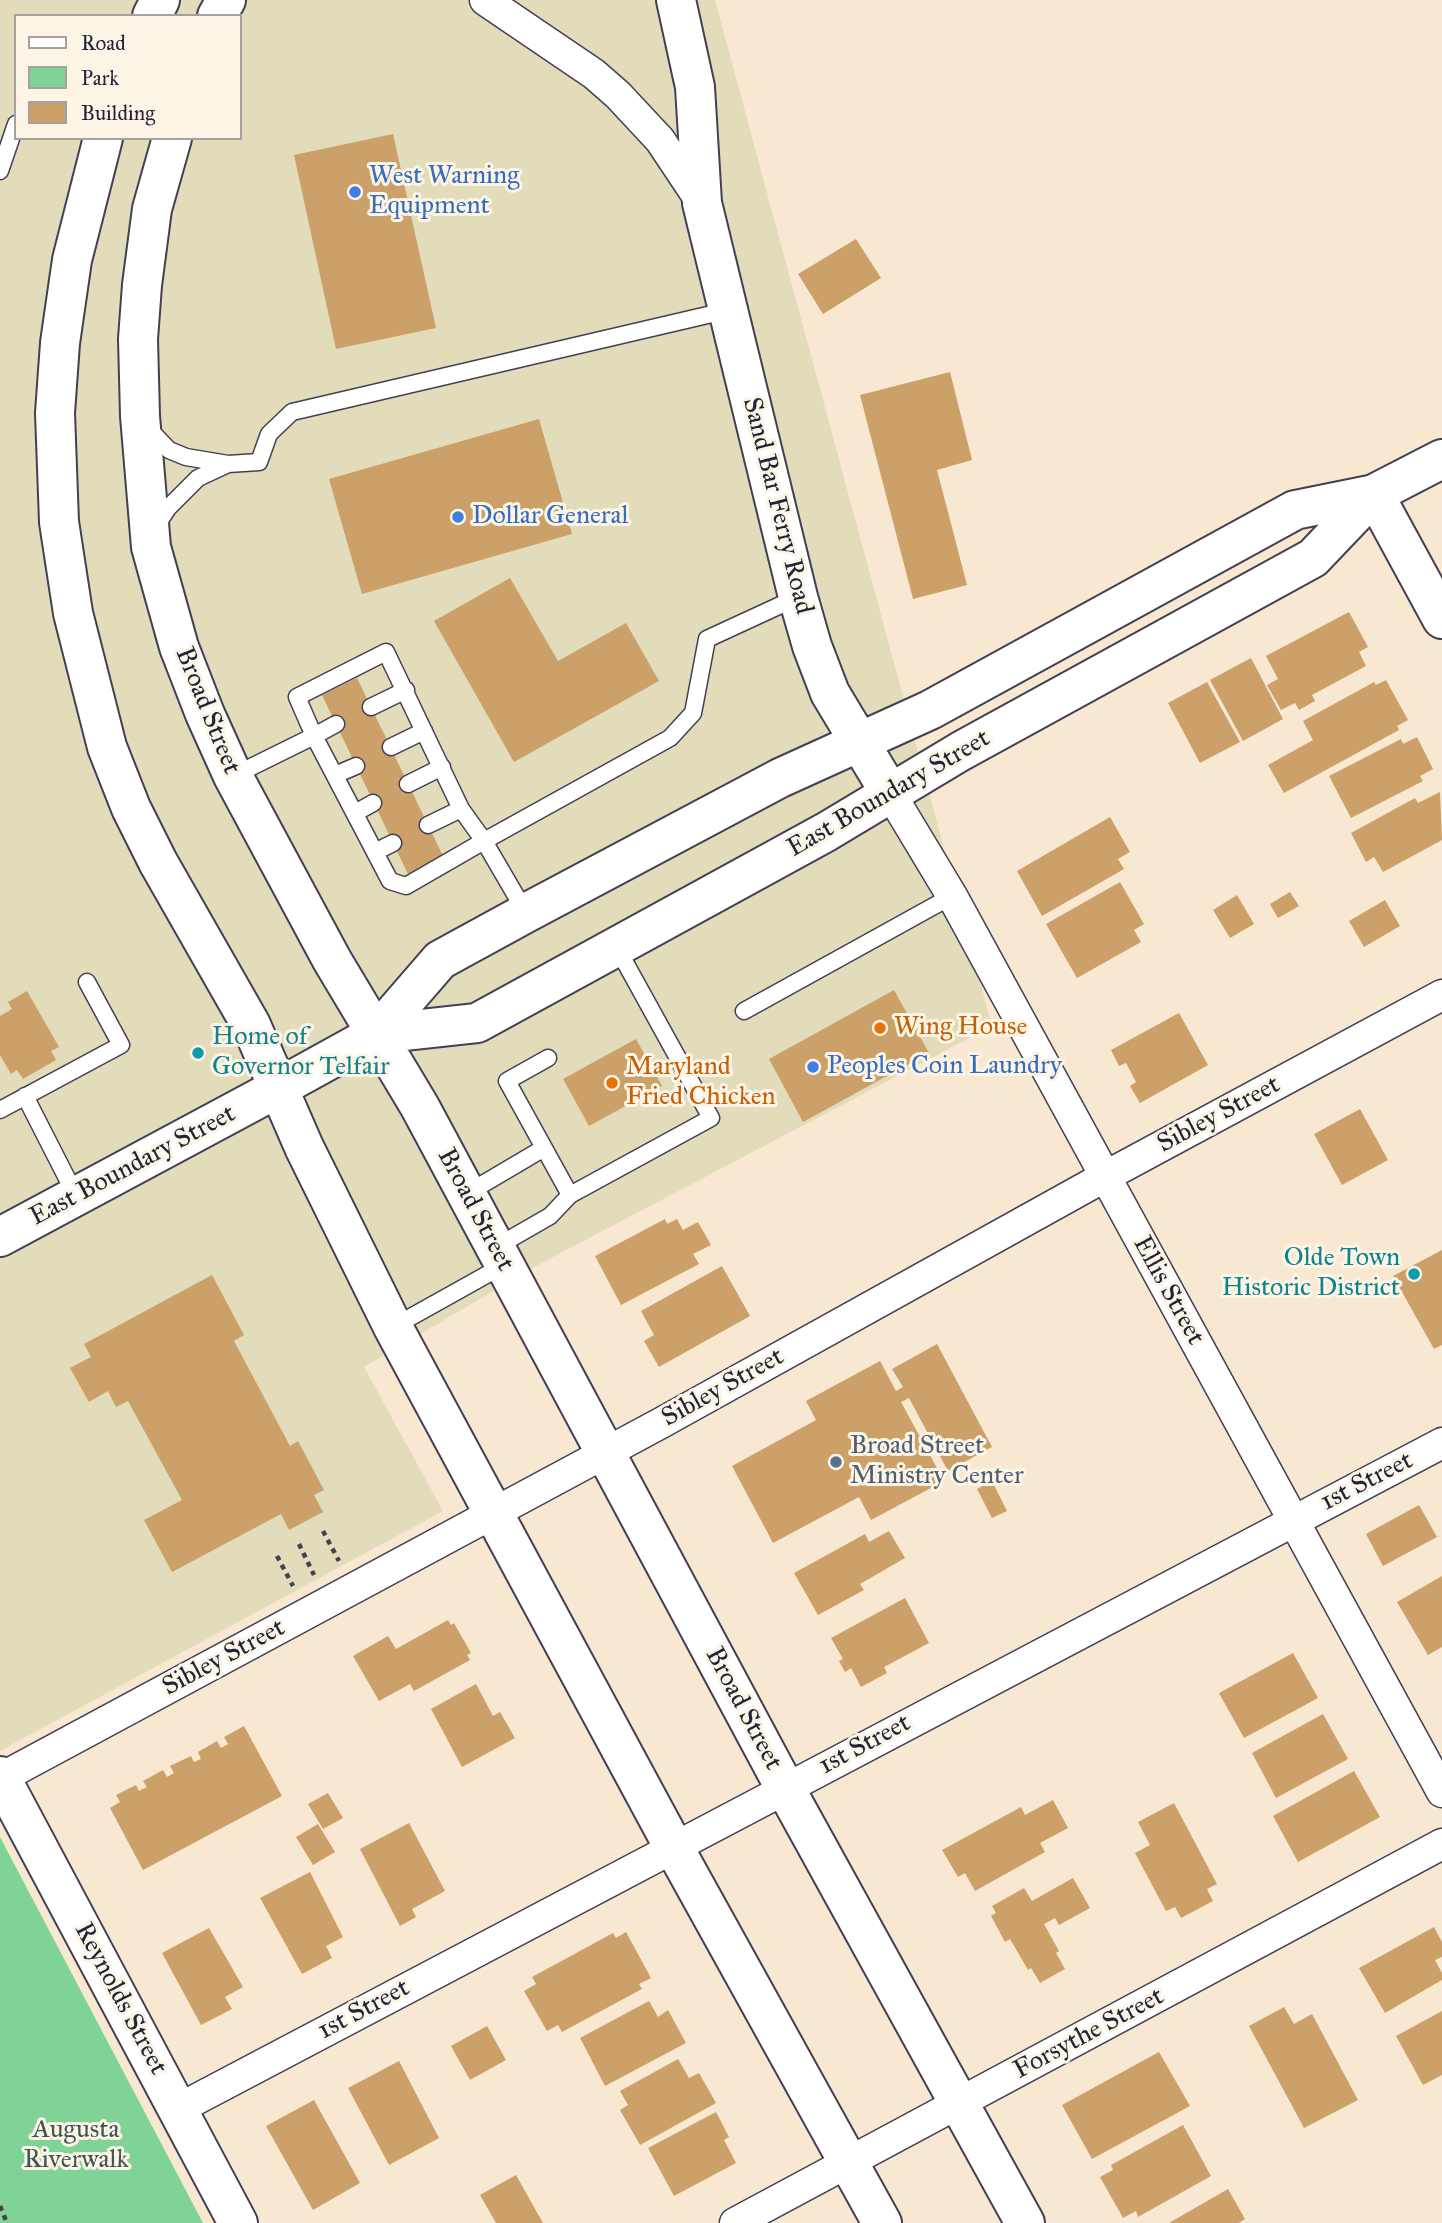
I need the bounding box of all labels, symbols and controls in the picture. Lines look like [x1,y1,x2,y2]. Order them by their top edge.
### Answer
legend [14,14,242,140]
text: Road [81,30,126,56]
text: Park [81,65,119,91]
text: Building [81,100,155,126]
place label: West Warning Equipment [369,161,519,222]
marker: West Warning Equipment [347,184,363,200]
street label: Sand Bar Ferry Road [735,394,819,618]
place label: Dollar General [472,501,629,533]
marker: Dollar General [450,509,466,525]
street label: Broad Street [167,643,247,779]
street label: East Boundary Street [782,723,996,865]
place label: Wing House [894,1012,1027,1044]
marker: Wing House [872,1020,888,1036]
place label: Home of Governor Telfair [212,1022,390,1084]
marker: Home of Governor Telfair [190,1045,206,1061]
place label: Peoples Coin Laundry [827,1051,1062,1083]
place label: Maryland Fried Chicken [626,1052,776,1114]
marker: Peoples Coin Laundry [805,1059,821,1075]
street label: Sibley Street [1152,1070,1286,1160]
marker: Maryland Fried Chicken [604,1075,620,1091]
street label: East Boundary Street [25,1099,241,1233]
street label: Broad Street [430,1143,520,1277]
street label: Ellis Street [1125,1231,1211,1351]
place label: Olde Town Historic District [1222,1243,1400,1304]
marker: Olde Town Historic District [1406,1266,1422,1282]
street label: Sibley Street [657,1342,789,1434]
place label: Broad Street Ministry Center [850,1431,1024,1492]
street label: 1st Street [1316,1446,1418,1518]
marker: Broad Street Ministry Center [828,1454,844,1470]
street label: Sibley Street [157,1613,291,1703]
street label: Broad Street [698,1642,788,1776]
street label: 1st Street [814,1708,916,1782]
street label: Reynolds Street [67,1918,173,2080]
street label: 1st Street [313,1973,415,2047]
street label: Forsythe Street [1009,1981,1169,2087]
park label: Augusta Riverwalk [23,2115,129,2176]

